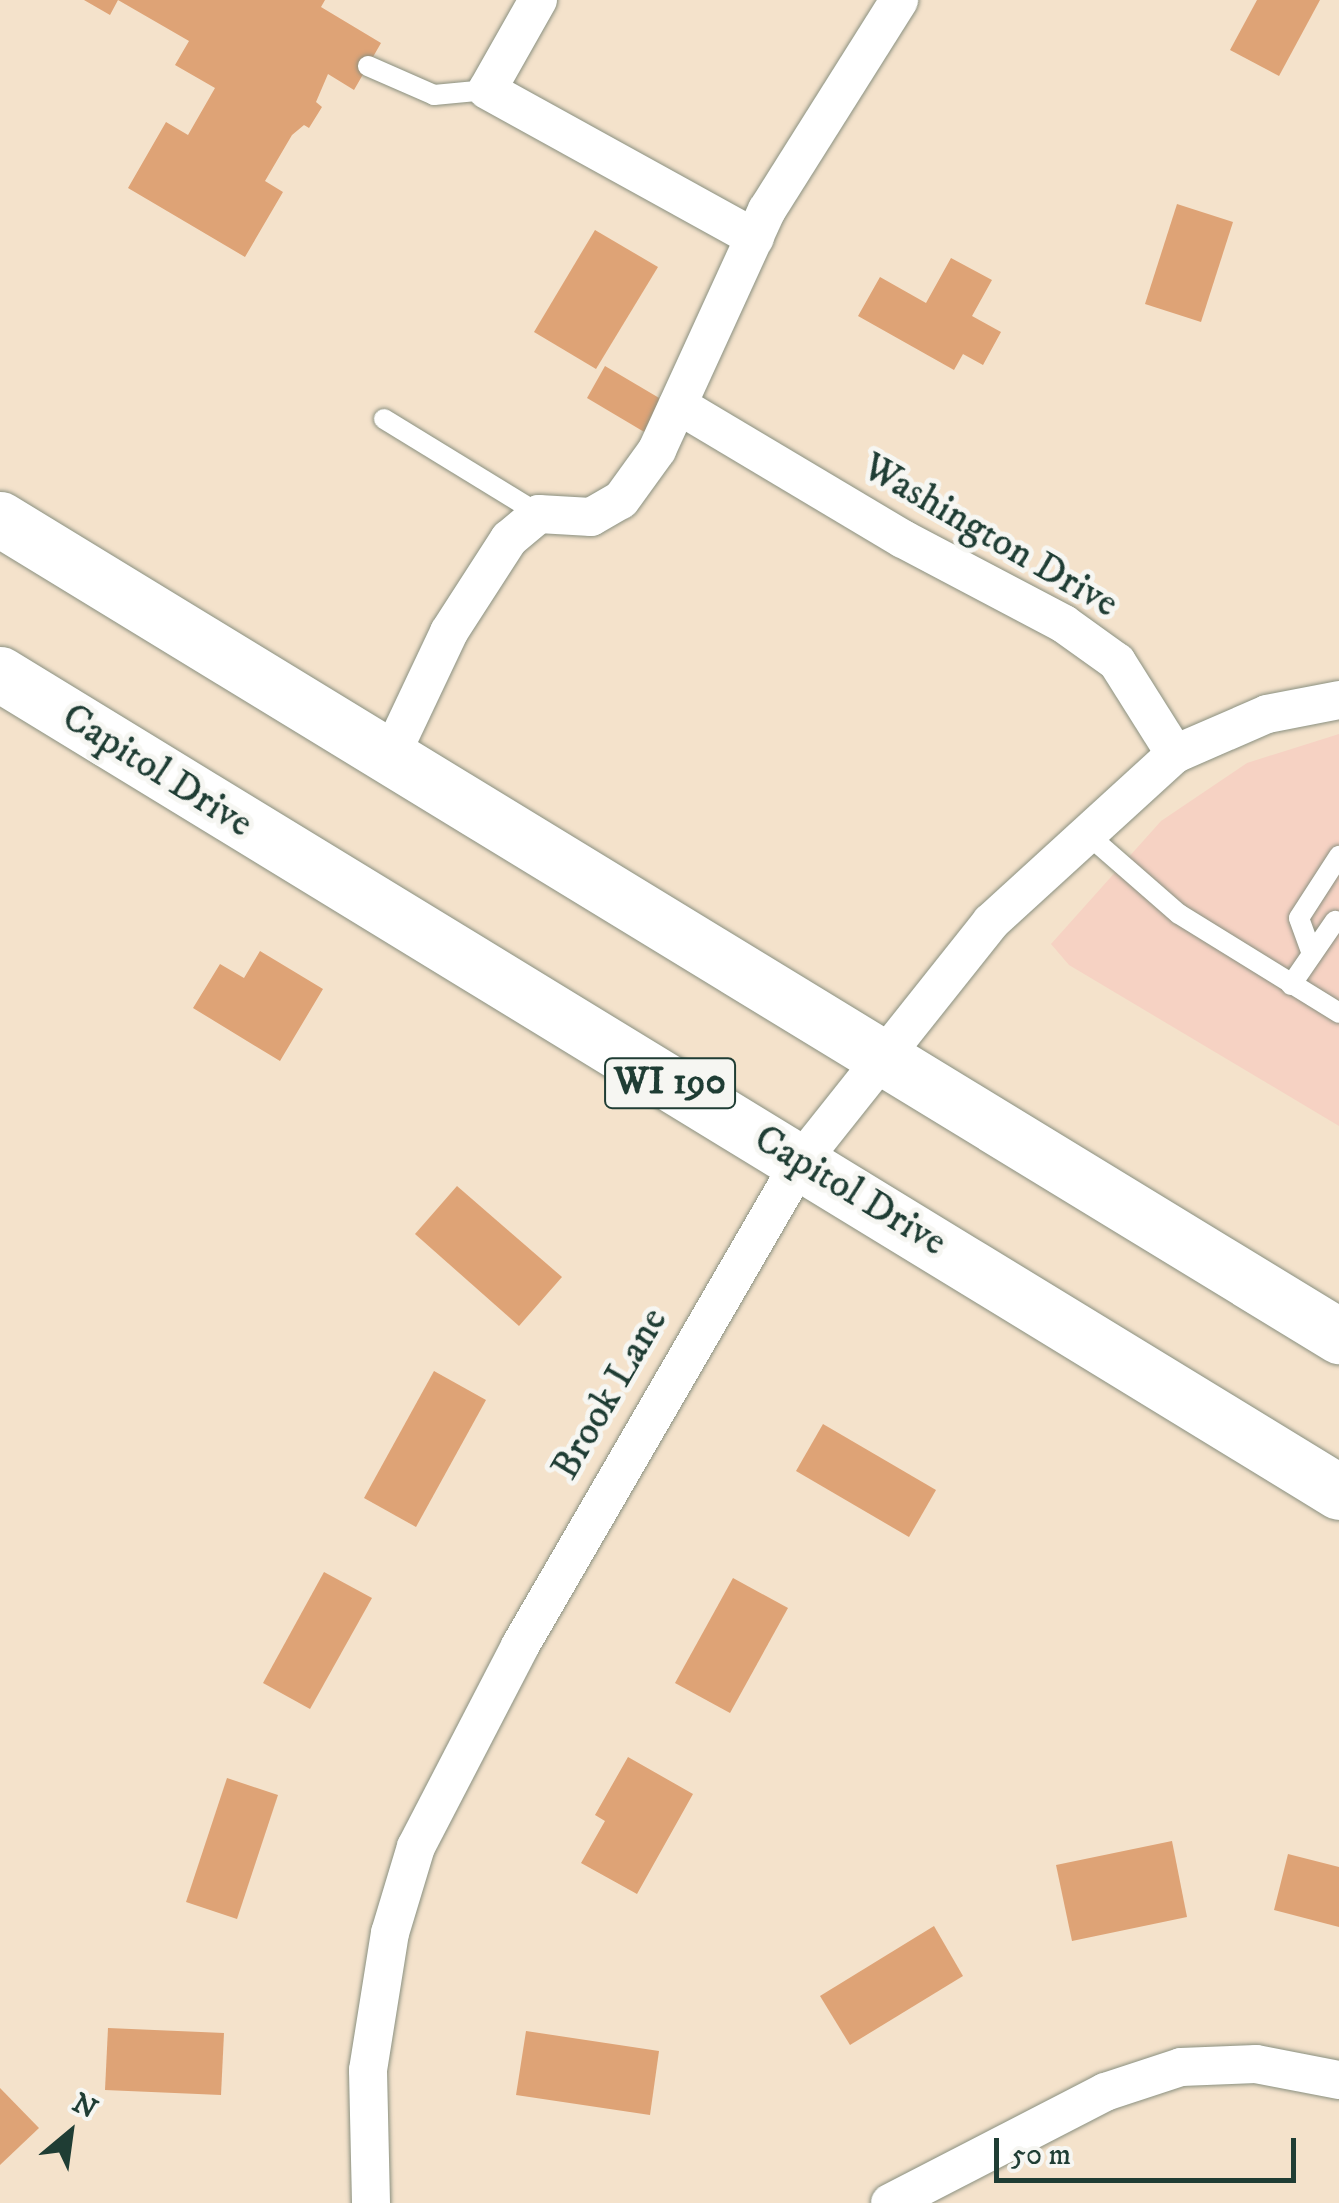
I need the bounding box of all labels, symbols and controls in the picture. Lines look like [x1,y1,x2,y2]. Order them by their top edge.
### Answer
street label: Washington Drive [854,443,1126,629]
street label: Capitol Drive [53,694,261,848]
road number: WI 190 [602,1050,738,1116]
street label: Capitol Drive [745,1115,955,1267]
street label: Brook Lane [542,1300,678,1488]
north arrow [20,2083,120,2183]
text: N [66,2085,103,2127]
scale bar [999,2118,1302,2180]
text: 50 m [1011,2137,1071,2174]

